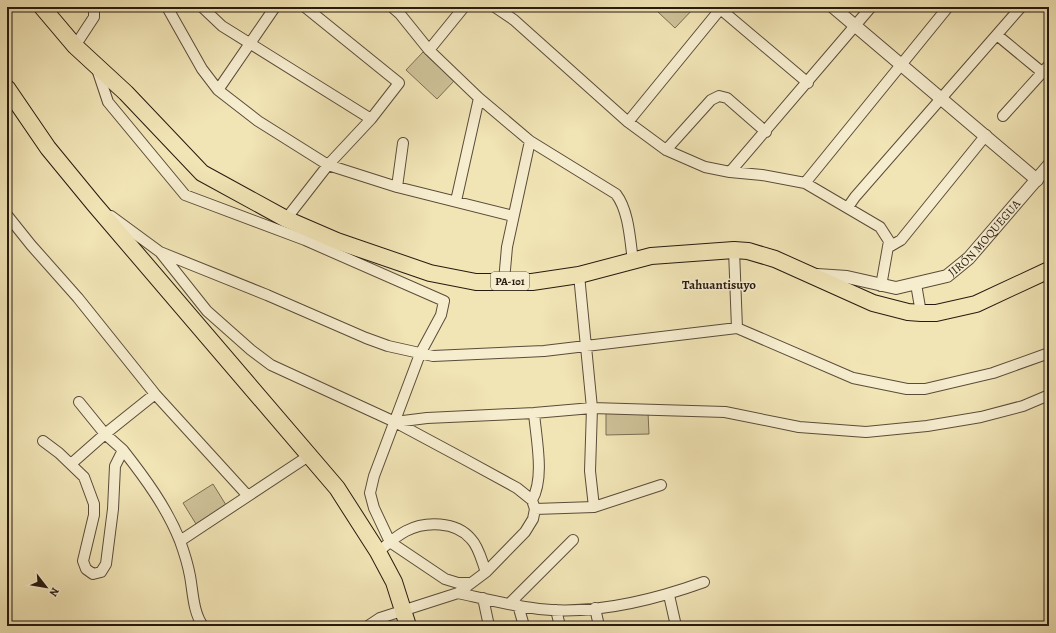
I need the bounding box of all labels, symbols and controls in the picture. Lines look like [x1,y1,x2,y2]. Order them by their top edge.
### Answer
street label: JIRÓN MOQUEGUA [945,195,1024,280]
road number: PA-101 [491,272,529,290]
district label: Tahuantisuyo [682,276,756,293]
north arrow [26,567,66,607]
text: N [46,585,63,599]

